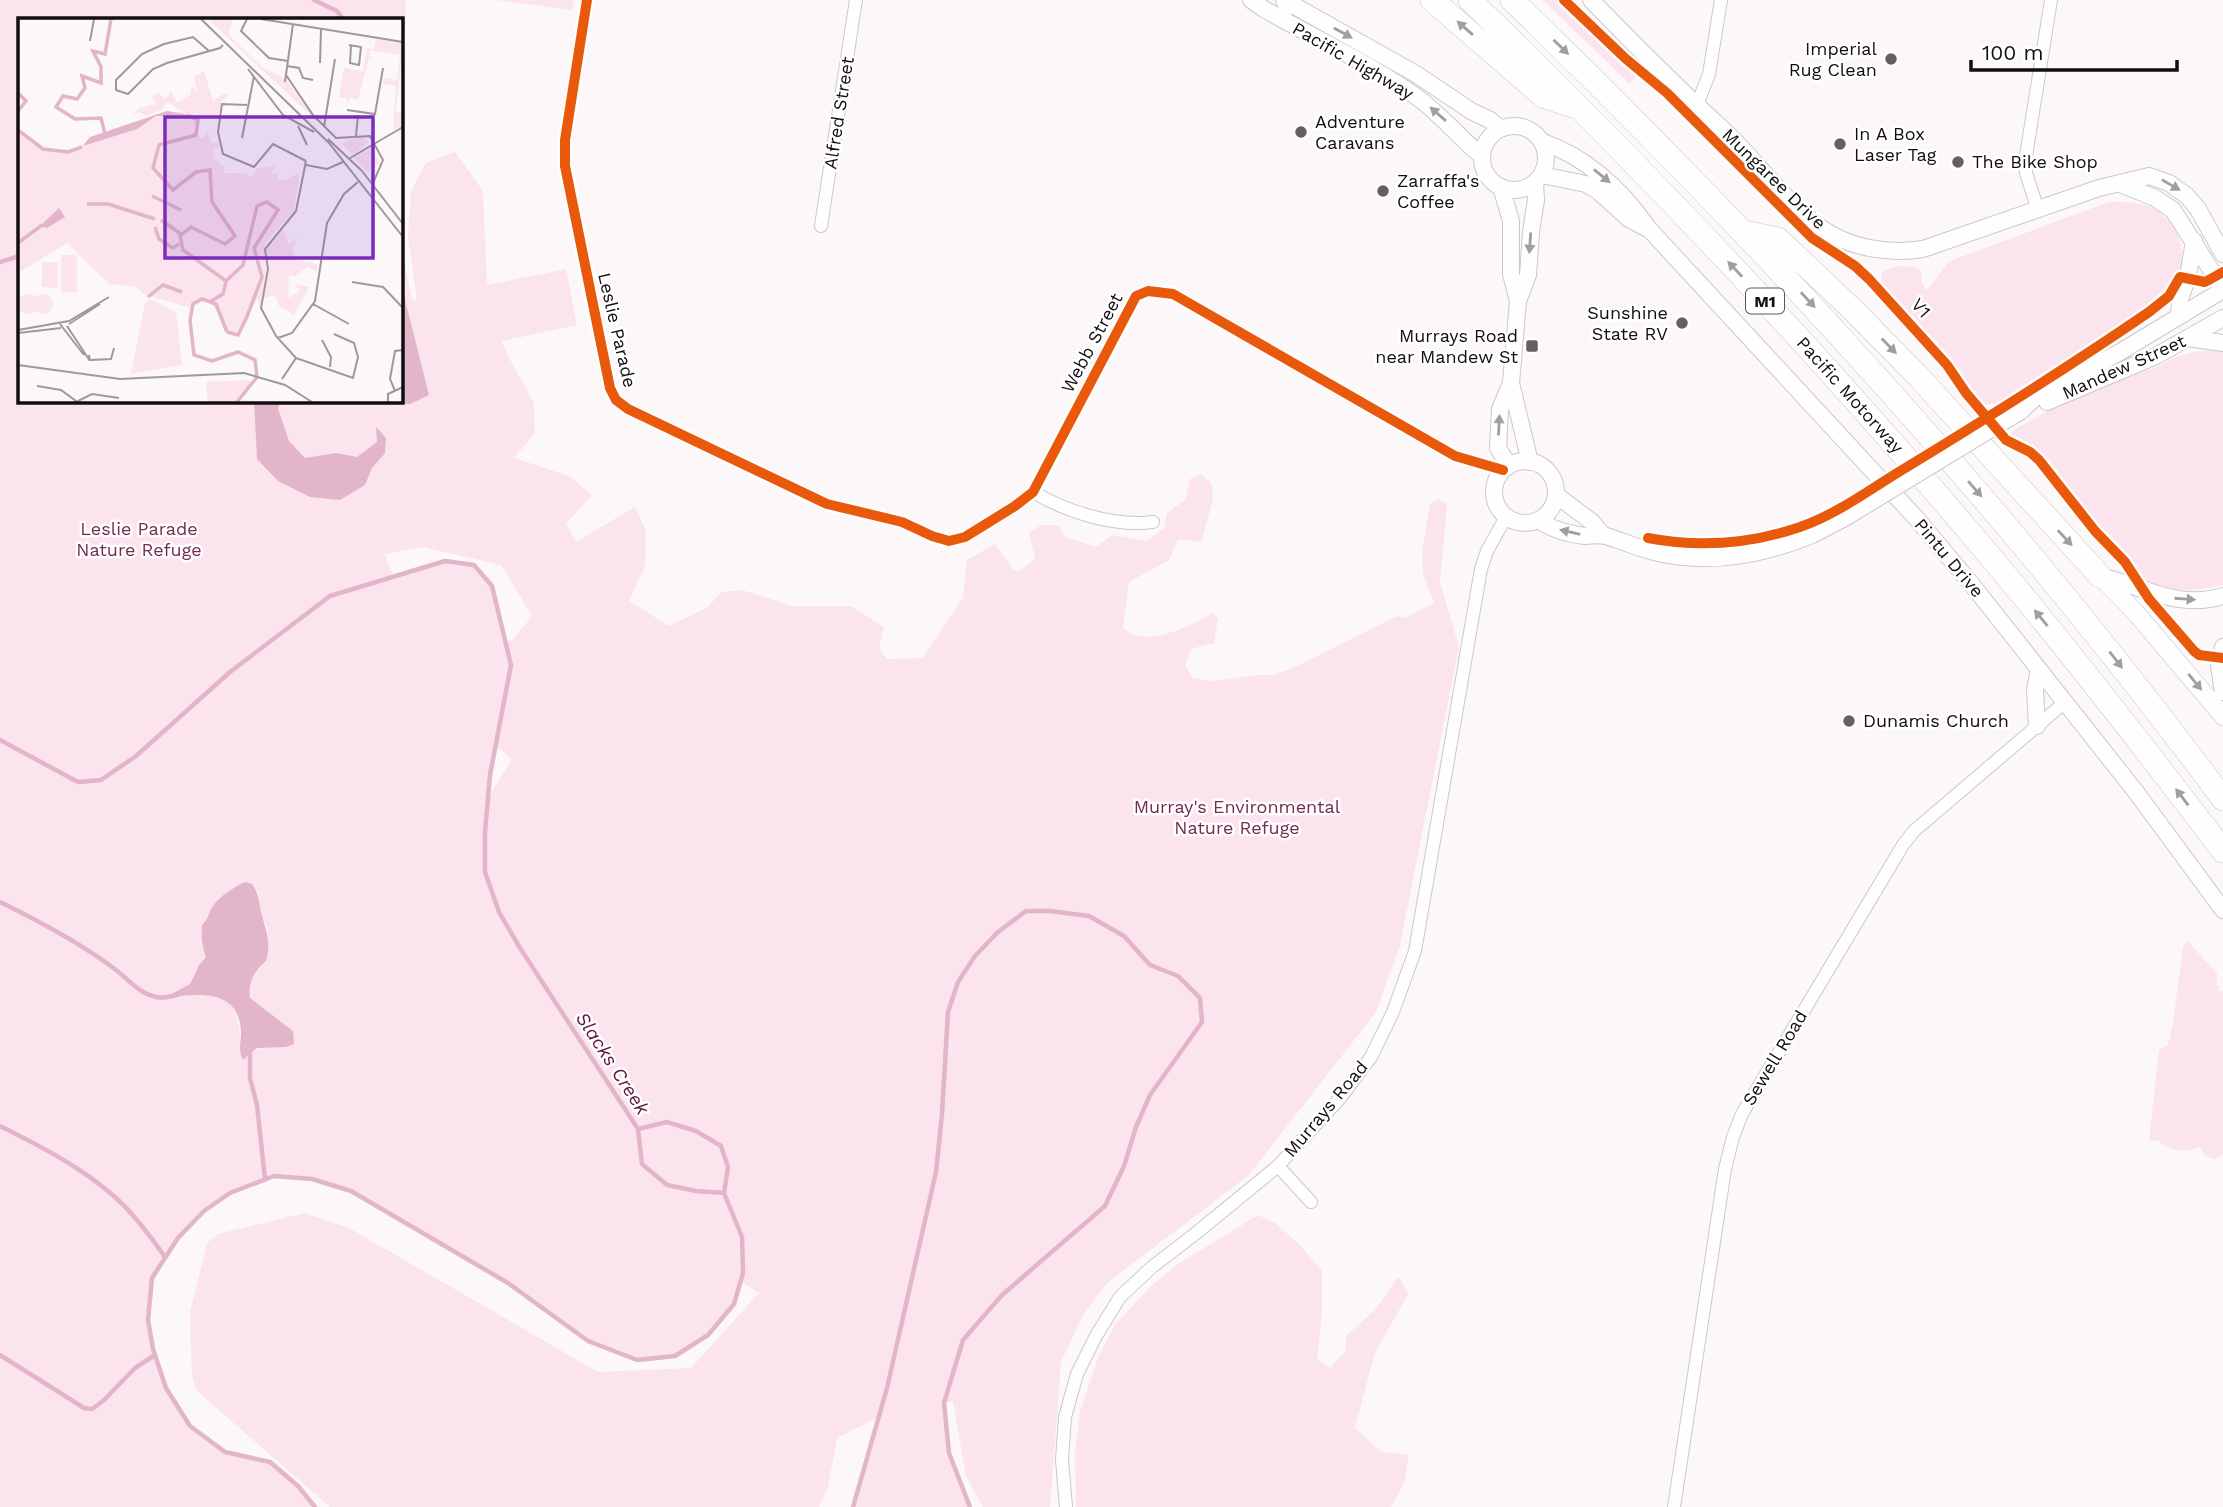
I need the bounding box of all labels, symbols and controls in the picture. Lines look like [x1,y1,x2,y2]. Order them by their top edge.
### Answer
street label: Pacific Highway [1289,17,1418,104]
inset map [18,18,402,402]
one-way arrow [1456,21,1473,36]
one-way arrow [1333,27,1352,39]
scale bar [1971,28,2178,72]
place label: Imperial Rug Clean [1789,38,1877,80]
one-way arrow [1553,39,1570,56]
text: 100 m [1982,40,2044,65]
marker: Imperial Rug Clean [1883,51,1899,67]
street label: Alfred Street [819,55,858,171]
one-way arrow [1429,107,1446,122]
place label: Adventure Caravans [1315,111,1405,153]
place label: In A Box Laser Tag [1854,123,1937,165]
marker: Adventure Caravans [1293,124,1309,140]
street label: Mungaree Drive [1718,124,1831,233]
marker: In A Box Laser Tag [1832,136,1848,152]
place label: The Bike Shop [1972,151,2098,172]
marker: The Bike Shop [1950,154,1966,170]
one-way arrow [1593,168,1610,183]
place label: Zarraffa's Coffee [1397,170,1480,212]
one-way arrow [2162,179,2181,191]
marker: Zarraffa's Coffee [1375,183,1391,199]
one-way arrow [1525,232,1536,254]
one-way arrow [1727,260,1743,277]
street label: Leslie Parade [594,270,641,389]
road number: M1 [1746,288,1784,314]
street label: Webb Street [1056,289,1127,396]
one-way arrow [1799,291,1815,308]
street label: V1 [1907,294,1935,322]
place label: Sunshine State RV [1587,302,1668,344]
marker: Sunshine State RV [1674,315,1690,331]
place label: Murrays Road near Mandew St [1375,325,1518,367]
street label: Mandew Street [2059,330,2189,403]
street label: Pacific Motorway [1793,332,1909,458]
one-way arrow [1880,337,1896,354]
marker: Murrays Road near Mandew St [1524,338,1540,354]
one-way arrow [1494,413,1505,435]
one-way arrow [1967,480,1982,497]
street label: Pintu Drive [1910,514,1988,601]
park label: Leslie Parade Nature Refuge [76,518,202,560]
one-way arrow [1559,527,1581,538]
one-way arrow [2057,529,2073,547]
one-way arrow [2174,594,2196,605]
one-way arrow [2034,610,2049,627]
one-way arrow [2108,650,2123,668]
one-way arrow [2187,673,2202,690]
place label: Dunamis Church [1863,710,2009,731]
marker: Dunamis Church [1841,713,1857,729]
one-way arrow [2175,788,2189,806]
park label: Murray's Environmental Nature Refuge [1134,796,1341,838]
street label: Sewell Road [1738,1006,1811,1109]
water label: Slacks Creek [571,1008,655,1119]
street label: Murrays Road [1279,1056,1372,1161]

